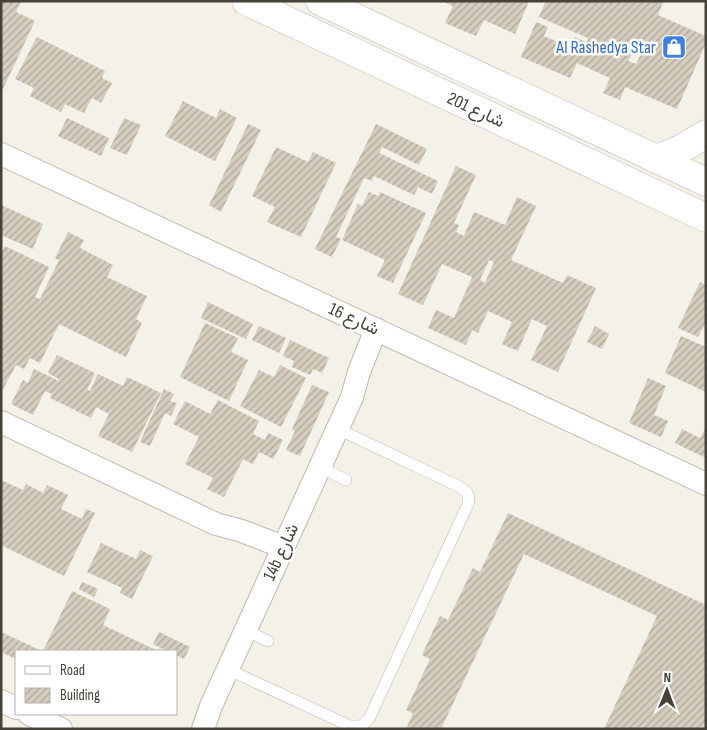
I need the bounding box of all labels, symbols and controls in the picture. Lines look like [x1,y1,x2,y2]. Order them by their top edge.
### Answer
shop icon: Al Rashedya Star [661,34,687,60]
place label: Al Rashedya Star [555,37,656,58]
street label: شارع 201 [444,88,508,133]
street label: شارع 16 [325,298,383,341]
street label: 14b شارع [259,520,304,584]
legend [15,650,178,715]
text: Road [60,661,85,680]
north arrow [642,665,692,715]
text: N [663,669,671,686]
text: Building [60,686,100,705]

